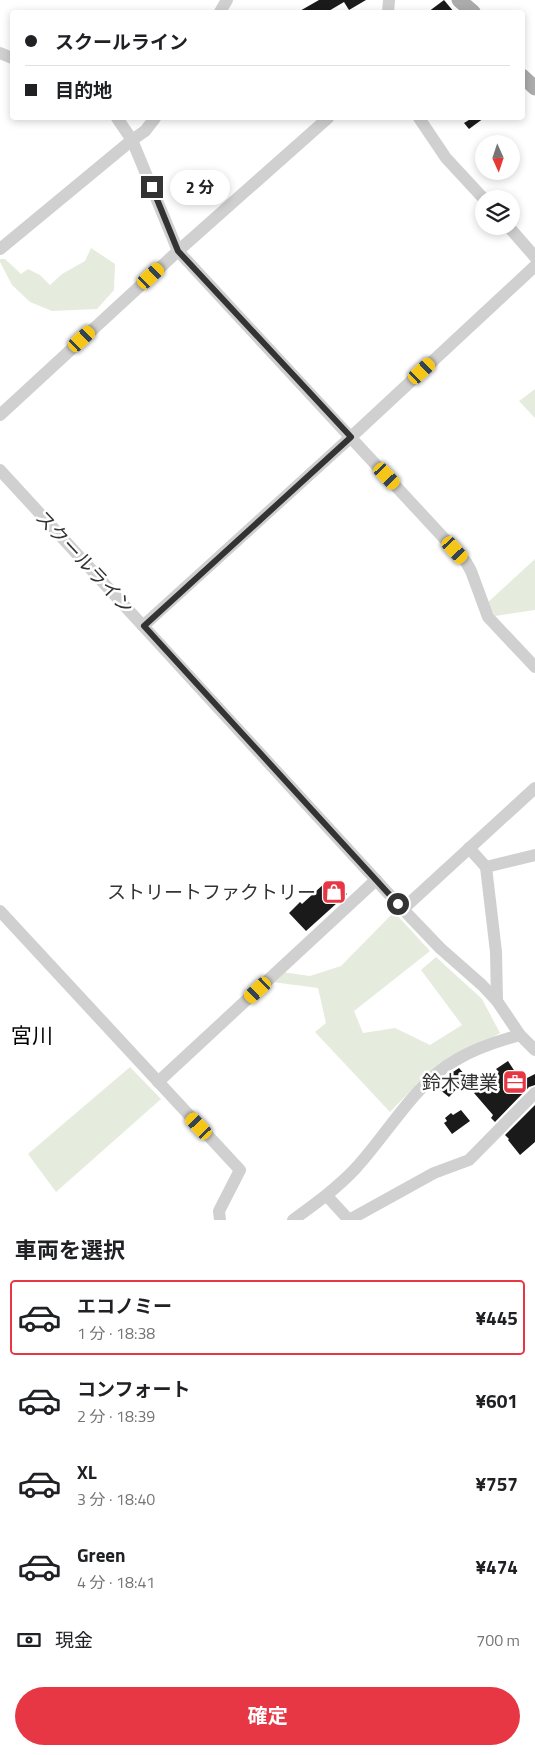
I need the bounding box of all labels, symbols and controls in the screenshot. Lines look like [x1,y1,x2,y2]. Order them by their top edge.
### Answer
text: スクールライン [55,27,188,56]
text: 目的地 [55,75,112,104]
north arrow [475,135,520,180]
map controls [475,135,520,235]
callout: 2 分 [170,170,230,204]
text: 2 分 [186,175,214,199]
route end [141,176,163,198]
button: layers [475,190,520,235]
car [134,260,167,292]
car [65,323,98,355]
car [405,355,438,387]
car [371,460,402,492]
street label: スクールライン [29,503,141,620]
car [439,534,470,566]
place label: ストリートファクトリー [107,877,316,906]
shop icon: ストリートファクトリー [321,879,347,905]
route start [387,893,409,915]
car [241,974,274,1006]
district label: 宮川 [11,1019,53,1051]
place label: 鈴木建業 [422,1067,498,1096]
office icon: 鈴木建業 [502,1069,528,1095]
car [183,1110,214,1142]
text: 車両を選択 [15,1233,125,1267]
text: エコノミー [77,1291,172,1320]
icon: car [17,1295,62,1340]
text: ¥445 [475,1303,518,1332]
text: 1 分 · 18:38 [77,1321,155,1345]
text: コンフォート [77,1374,190,1403]
icon: car [17,1378,62,1423]
text: ¥601 [475,1386,518,1415]
text: 2 分 · 18:39 [77,1404,155,1428]
text: XL [77,1457,97,1486]
icon: car [17,1461,62,1506]
text: ¥757 [475,1469,518,1498]
text: 3 分 · 18:40 [77,1487,155,1511]
text: Green [77,1540,126,1569]
icon: car [17,1544,62,1589]
text: ¥474 [475,1552,518,1581]
text: 4 分 · 18:41 [77,1570,155,1594]
text: 現金 [55,1625,93,1654]
icon: cash [15,1626,43,1654]
text: 700 m [476,1628,520,1652]
button: 確定 [15,1687,520,1745]

